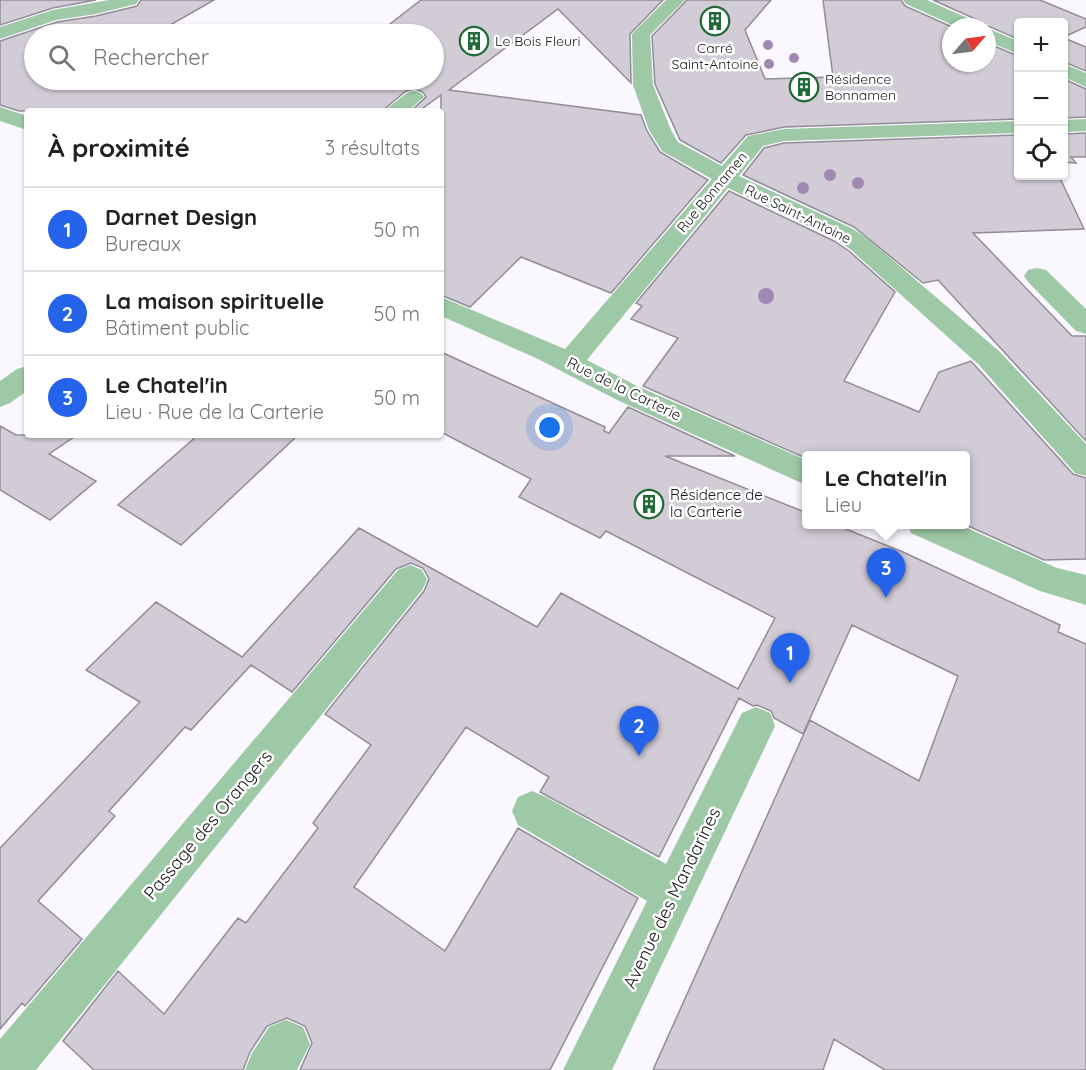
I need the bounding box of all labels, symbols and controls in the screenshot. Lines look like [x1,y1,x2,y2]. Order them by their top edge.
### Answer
building icon: Carré Saint-Antoine [699,5,731,37]
north arrow [942,18,996,72]
map controls [1014,18,1068,180]
button: + [1014,18,1068,72]
search box [24,24,444,90]
building icon: Le Bois Fleuri [458,25,490,57]
place label: Le Bois Fleuri [495,32,580,50]
place label: Carré Saint-Antoine [672,39,759,73]
icon: search [45,41,78,74]
text: Rechercher [93,43,209,71]
place label: Résidence Bonnamen [825,70,896,104]
building icon: Résidence Bonnamen [788,71,820,103]
button: − [1014,72,1068,126]
button: locate [1014,126,1068,180]
text: À proximité [48,131,190,164]
text: 3 résultats [325,135,420,160]
street label: Rue Bonnamen [673,148,751,236]
street label: Rue Saint-Antoine [742,181,854,248]
text: Darnet Design [105,203,257,231]
text: 1 [64,217,71,242]
text: 50 m [374,217,420,242]
text: Bureaux [105,231,181,256]
text: La maison spirituelle [105,287,324,315]
text: 2 [62,301,73,326]
text: 50 m [374,301,420,326]
text: Bâtiment public [105,315,249,340]
street label: Rue de la Carterie [564,353,685,424]
text: Le Chatel'in [105,371,228,399]
text: 3 [62,385,73,410]
text: 50 m [374,385,420,410]
text: Lieu · Rue de la Carterie [105,399,324,424]
your location [535,413,564,442]
popup [802,451,970,529]
text: Le Chatel'in [825,464,947,492]
place label: Résidence de la Carterie [670,485,763,521]
building icon: Résidence de la Carterie [633,488,665,520]
text: Lieu [825,492,862,517]
pin: 3 [866,548,906,598]
pin: 1 [770,634,810,683]
pin: 2 [620,706,658,756]
street label: Passage des Orangers [138,745,277,904]
street label: Avenue des Mandarines [618,803,725,992]

